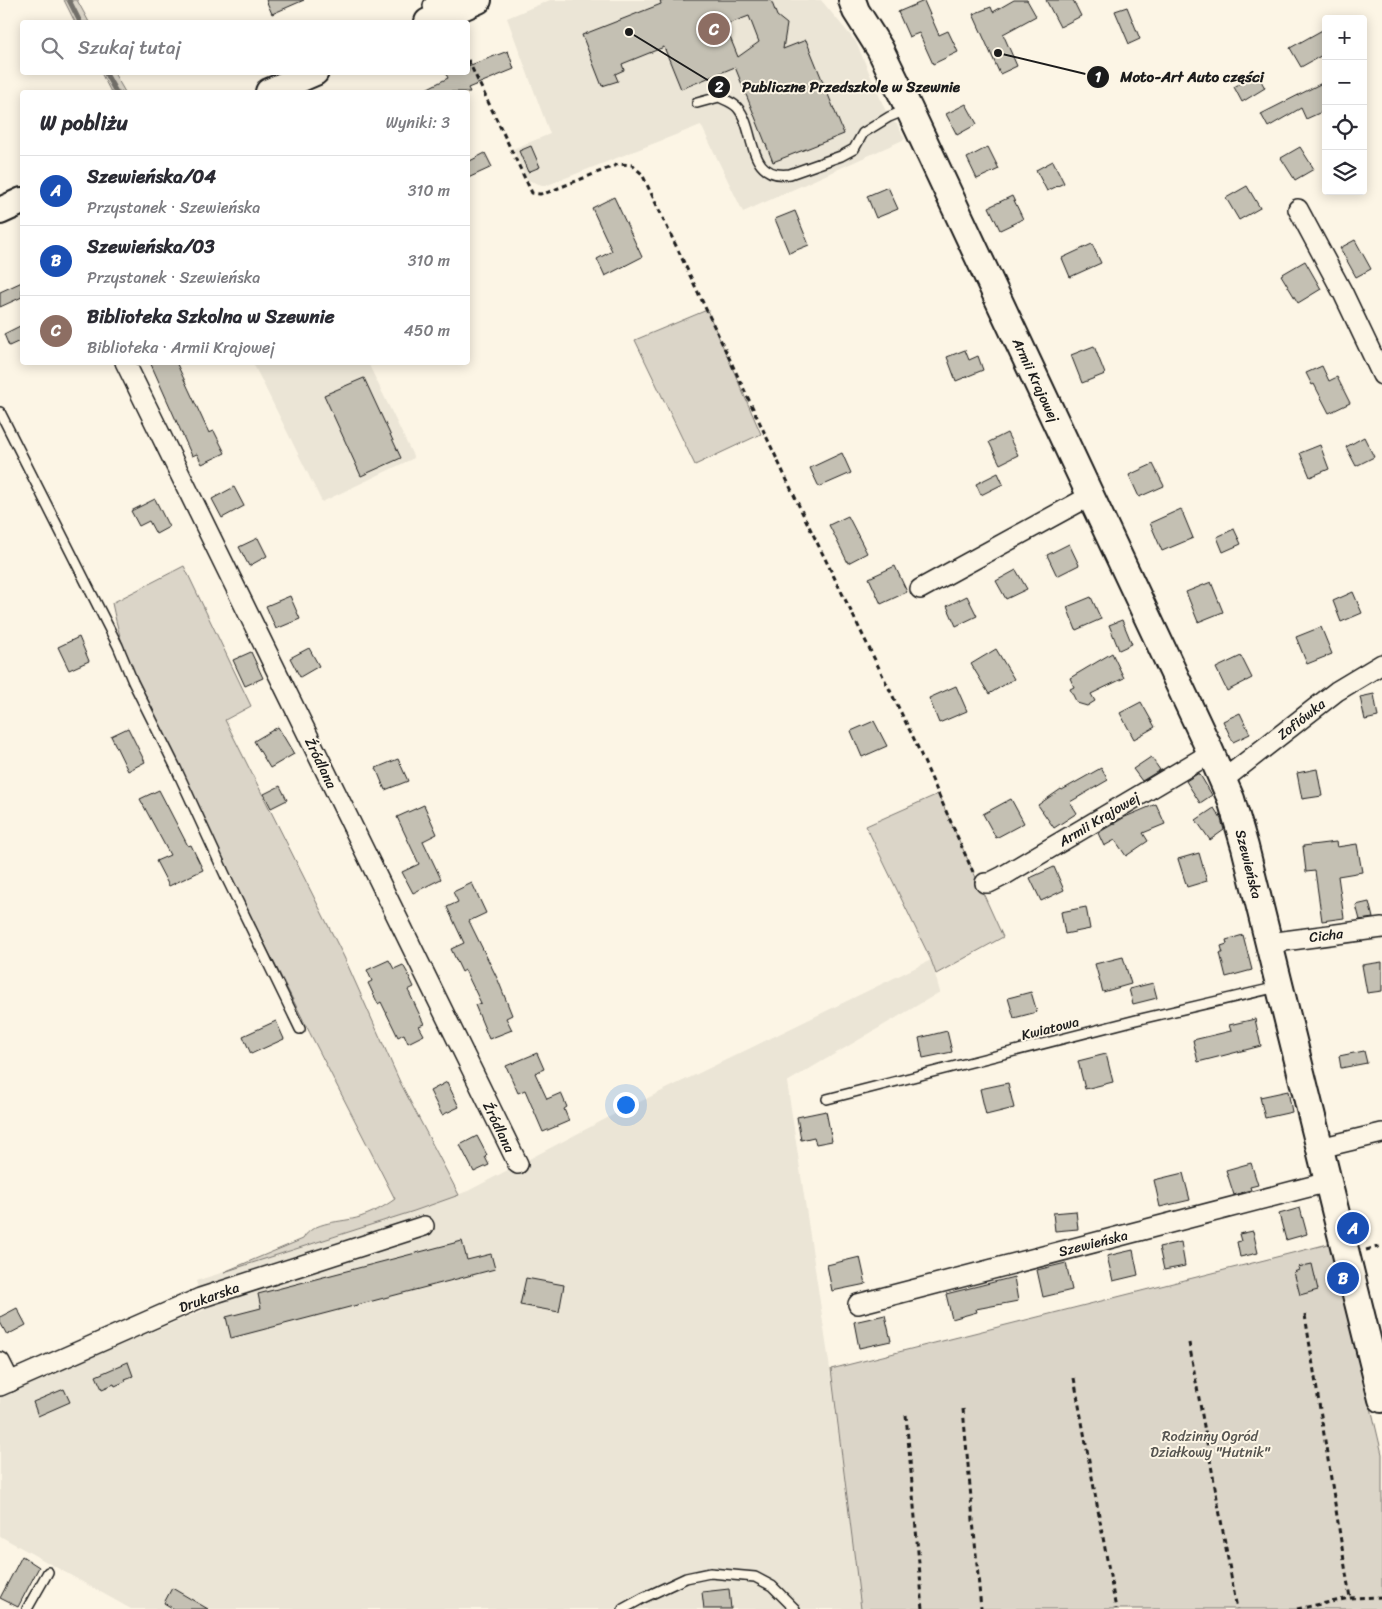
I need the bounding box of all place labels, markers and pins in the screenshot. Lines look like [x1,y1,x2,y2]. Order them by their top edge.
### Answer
pin: C [698,10,730,48]
callout: Moto-Art Auto części [1086,62,1274,92]
callout: Publiczne Przedszkole w Szewnie [706,72,970,102]
pin: A [1337,1209,1369,1247]
pin: B [1327,1259,1359,1297]

